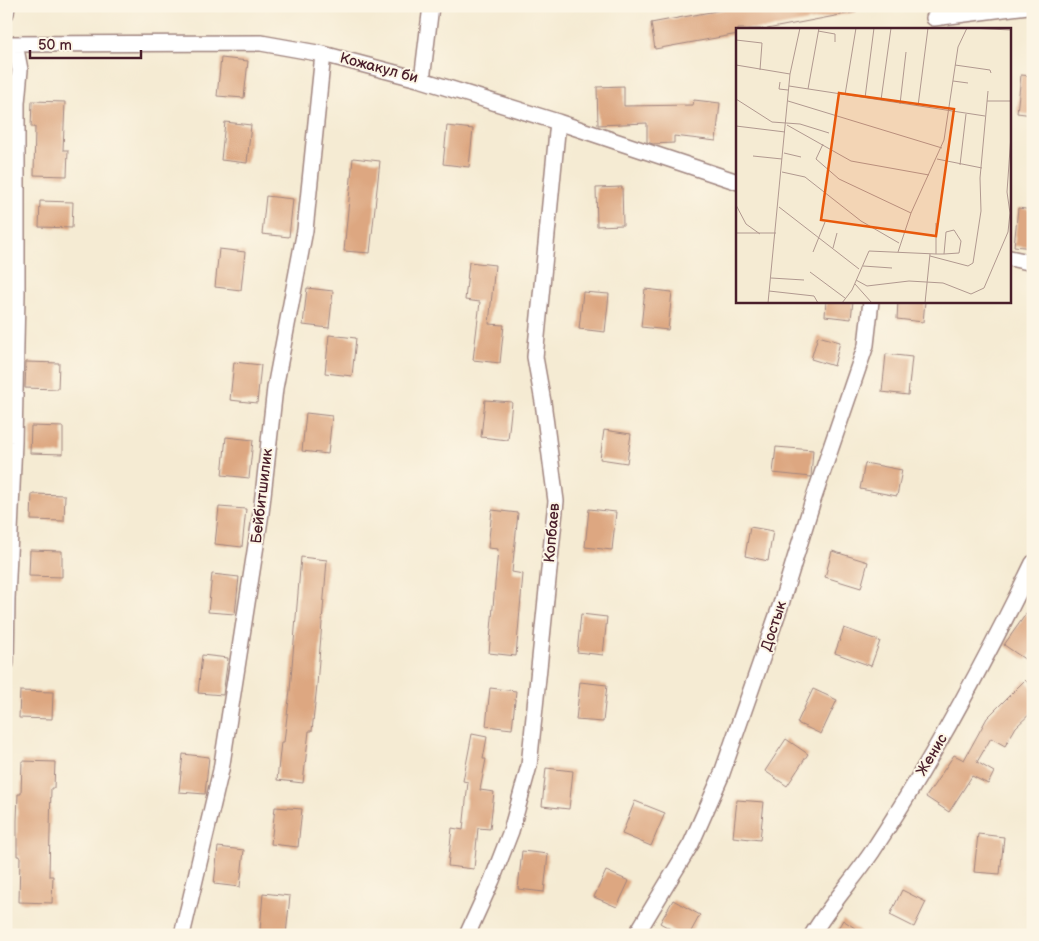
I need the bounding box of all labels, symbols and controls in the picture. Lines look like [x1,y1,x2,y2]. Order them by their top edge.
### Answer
scale bar [30,28,141,60]
inset map [736,28,1012,302]
text: 50 m [38,36,72,55]
street label: Кожакул би [338,48,420,88]
street label: Бейбитшилик [247,447,277,545]
street label: Копбаев [540,502,564,563]
street label: Достык [757,599,791,653]
street label: Женис [912,730,952,779]

